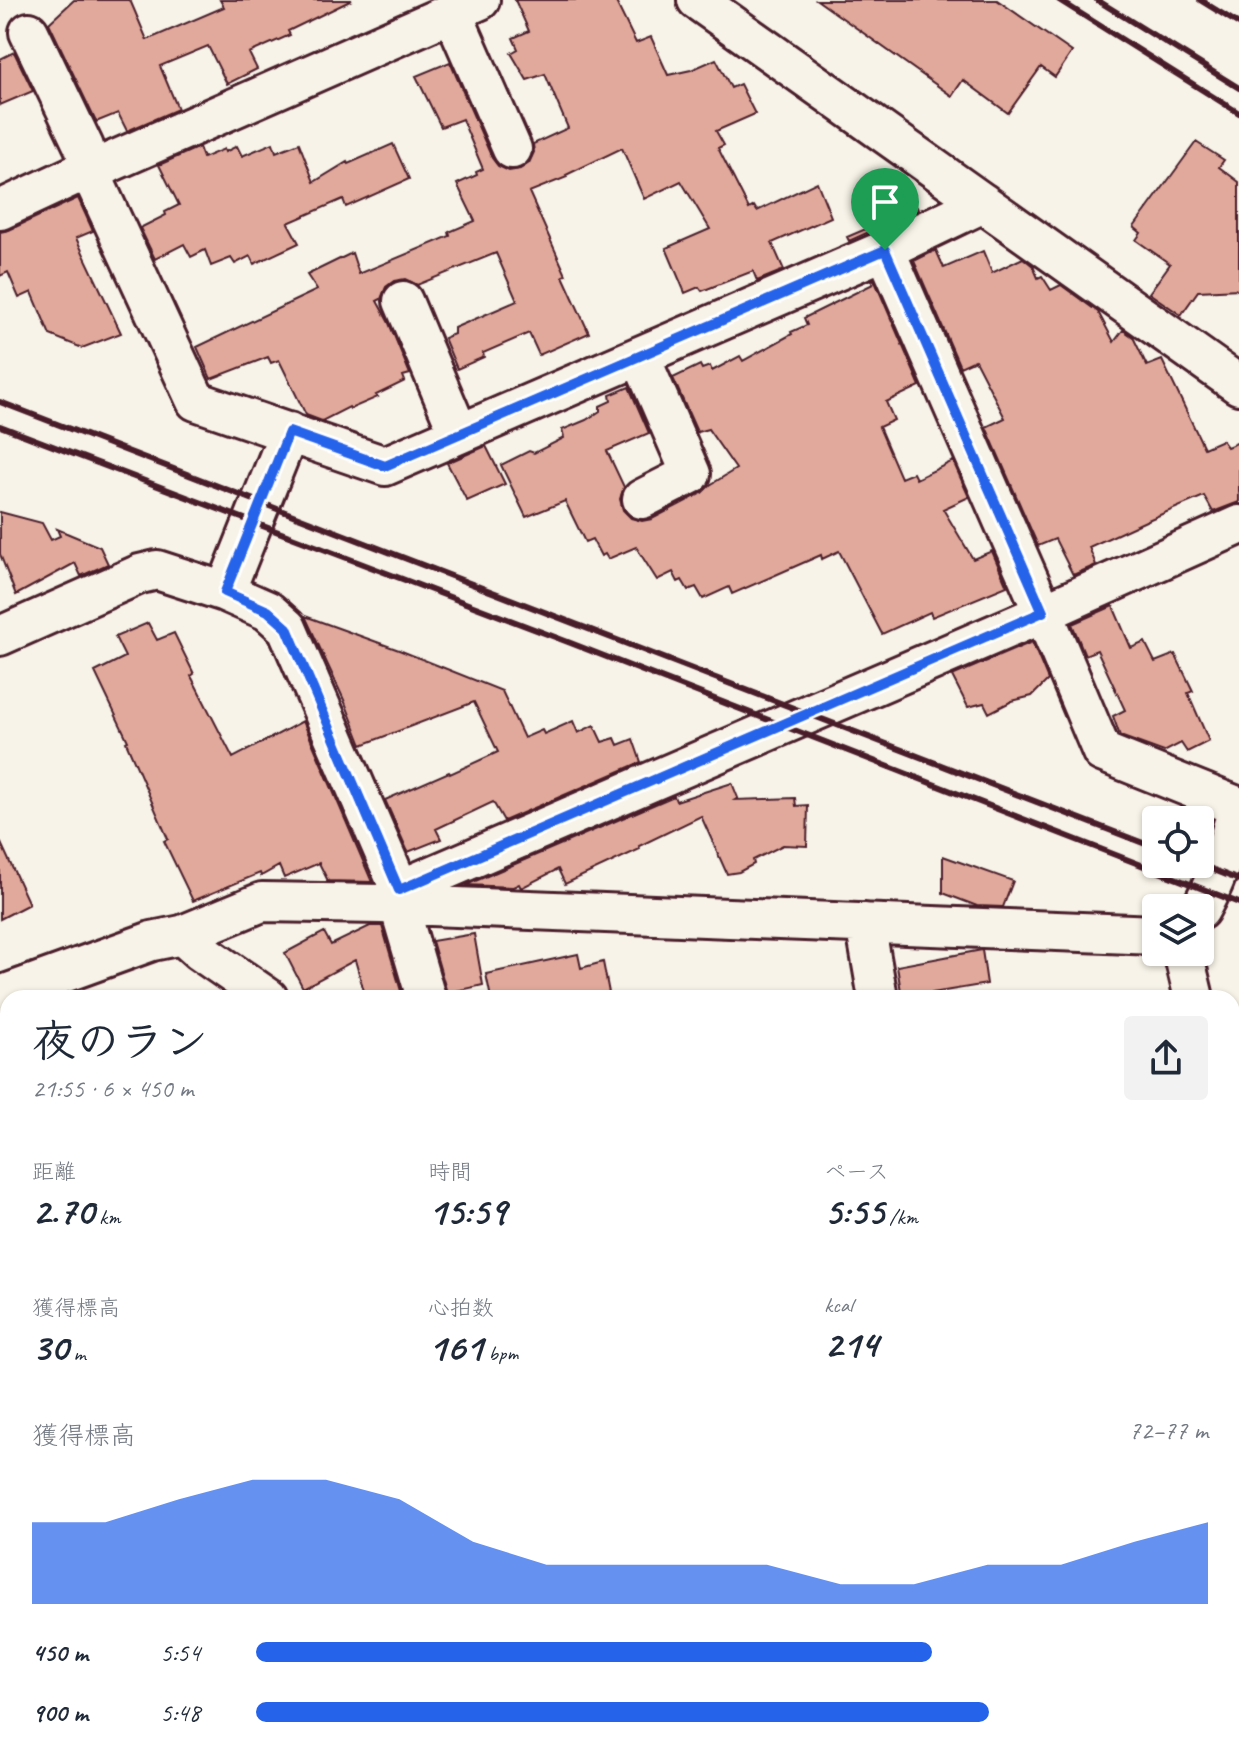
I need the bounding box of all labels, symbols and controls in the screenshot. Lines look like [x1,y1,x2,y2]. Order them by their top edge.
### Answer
pin [851,168,919,250]
icon: arrive [863,180,907,224]
map controls [1142,806,1214,966]
button: locate [1142,806,1214,878]
button: layers [1142,894,1214,966]
text: 夜のラン [32,1014,208,1069]
button: share [1124,1016,1208,1100]
text: 21:55 · 6 × 450 m [32,1072,193,1105]
text: 距離 [32,1158,76,1186]
text: 時間 [428,1158,472,1186]
text: ペース [824,1158,889,1186]
text: 2.70 [32,1186,94,1236]
text: 15:59 [428,1186,506,1236]
text: 5:55 [824,1186,884,1236]
text: km [94,1203,121,1231]
text: /km [884,1203,918,1231]
text: kcal [824,1291,853,1319]
text: 獲得標高 [32,1294,120,1322]
text: 心拍数 [428,1294,494,1322]
text: 214 [824,1319,878,1369]
text: 30 [32,1322,68,1372]
text: 161 [428,1322,483,1372]
text: m [68,1339,86,1367]
text: bpm [483,1339,518,1367]
text: 72–77 m [1129,1414,1208,1447]
text: 獲得標高 [32,1419,136,1452]
text: 450 m [32,1636,88,1669]
text: 5:54 [160,1636,200,1669]
text: 900 m [32,1696,88,1729]
text: 5:48 [160,1696,200,1729]

